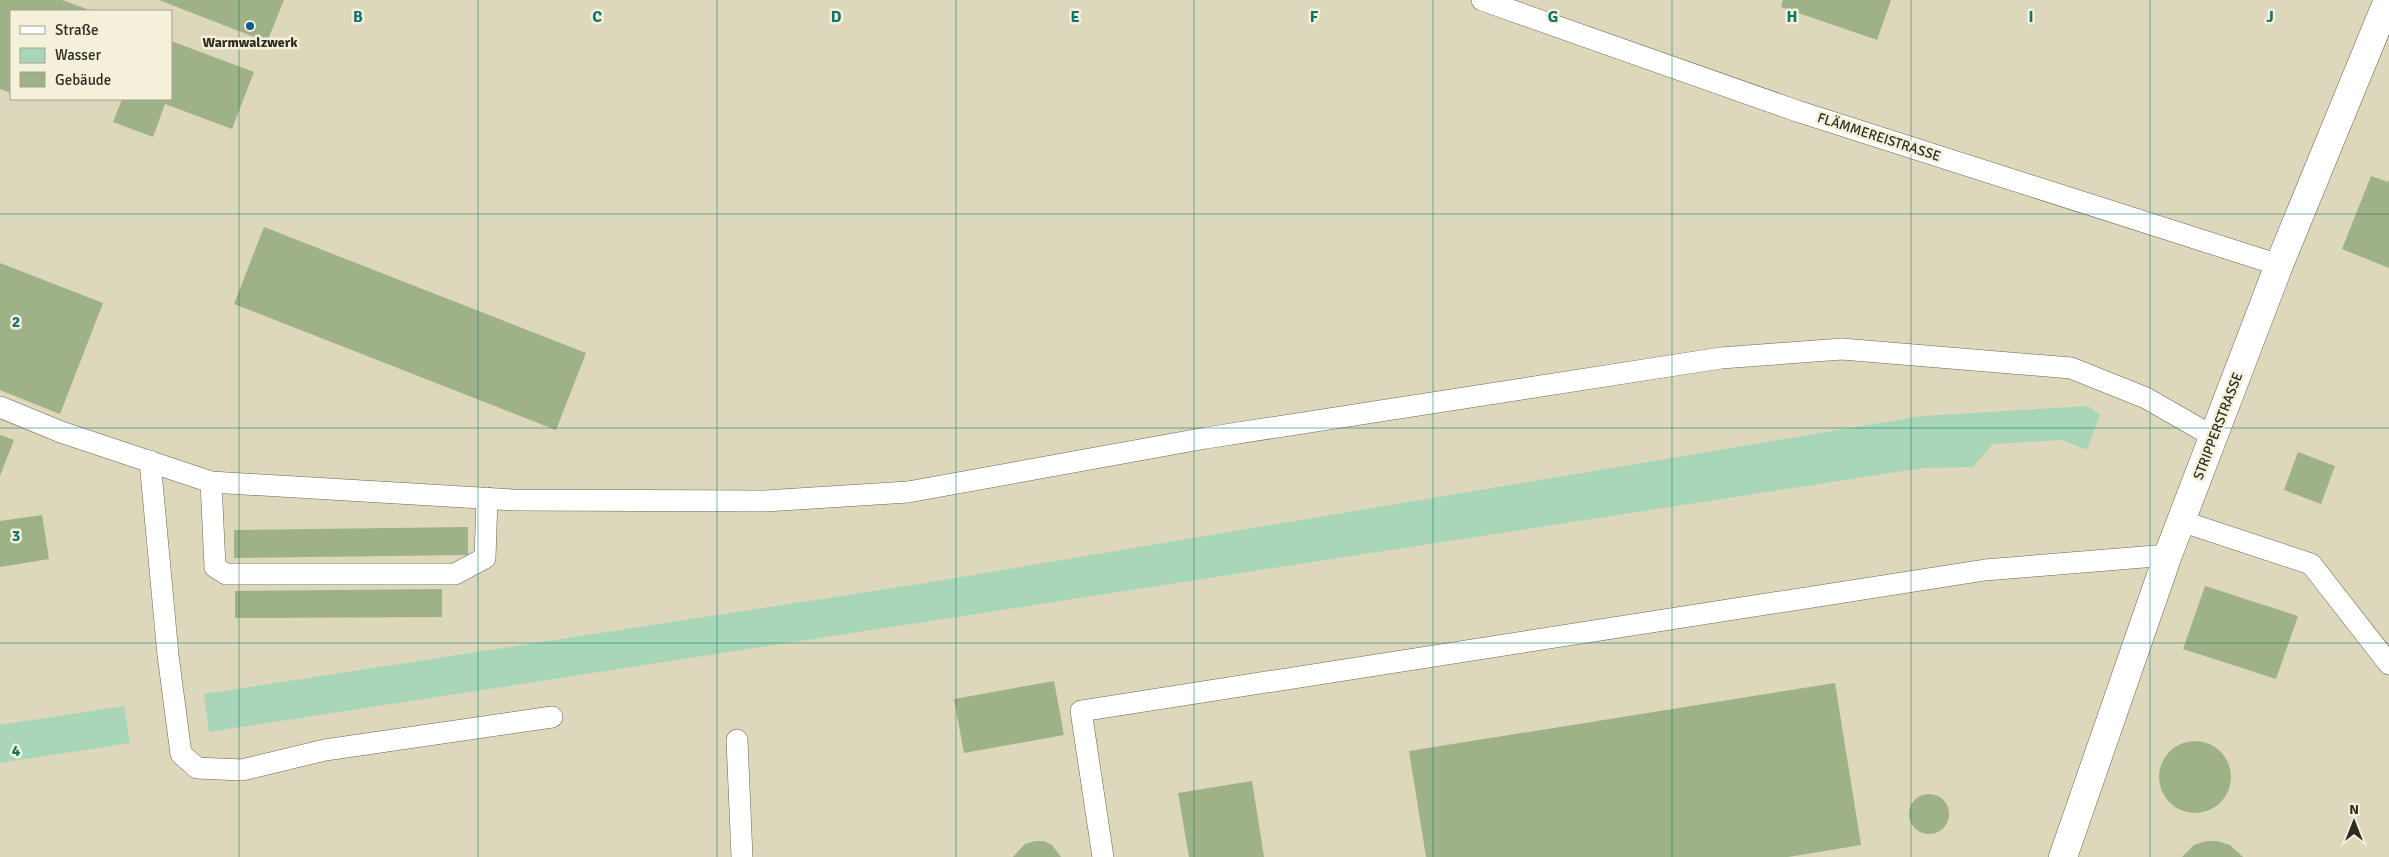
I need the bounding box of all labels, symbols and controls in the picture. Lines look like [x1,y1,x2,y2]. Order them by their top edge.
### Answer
text: B [353,7,363,27]
text: C [592,7,602,27]
text: D [831,7,842,27]
text: E [1070,7,1080,27]
text: F [1310,7,1319,27]
text: G [1548,7,1558,27]
text: H [1787,7,1797,27]
text: I [2028,7,2034,27]
text: J [2266,7,2274,27]
legend [10,10,172,100]
marker: Warmwalzwerk [244,20,256,32]
text: Straße [55,21,99,39]
place label: Warmwalzwerk [202,34,298,51]
text: Wasser [55,46,101,64]
text: Gebäude [55,71,111,89]
street label: FLÄMMEREISTRASSE [1815,109,1943,165]
text: 2 [12,312,20,332]
street label: STRIPPERSTRASSE [2190,370,2246,482]
text: 3 [12,526,20,546]
text: 4 [12,741,21,761]
north arrow [2329,797,2379,847]
text: N [2349,801,2359,818]

